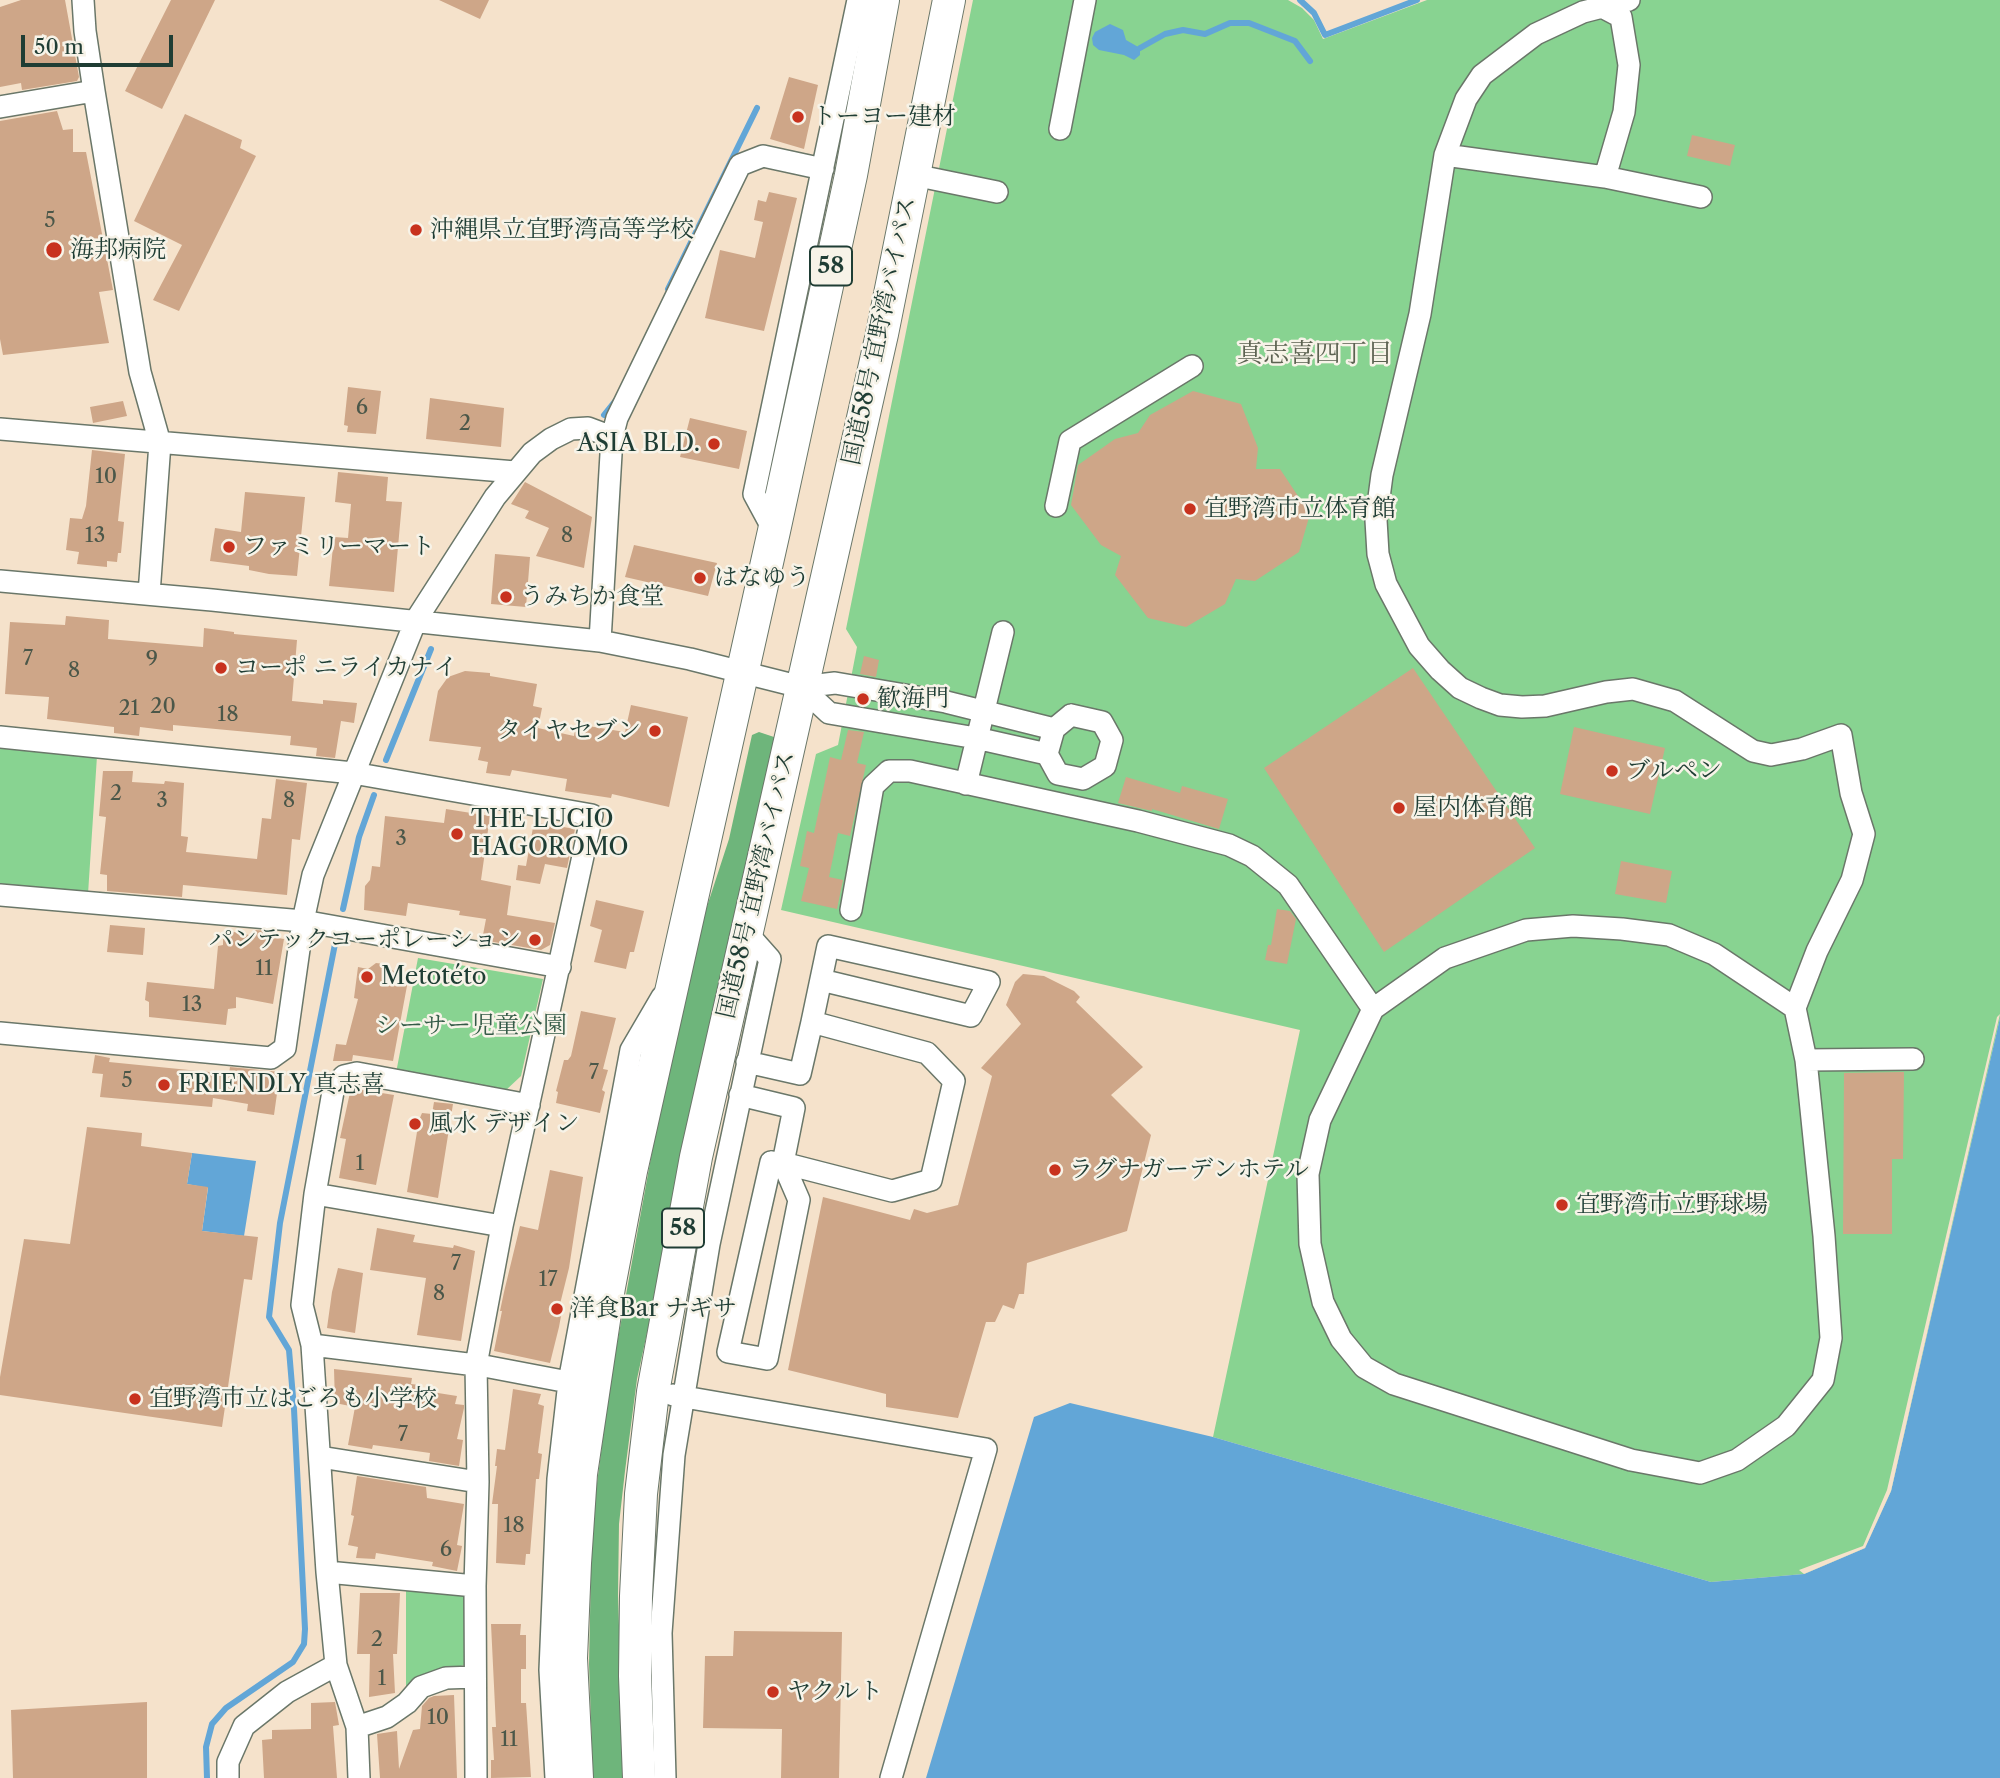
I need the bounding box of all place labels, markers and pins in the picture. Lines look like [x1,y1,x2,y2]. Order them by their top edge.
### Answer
place label: トーヨー建材 [812,103,956,131]
marker: トーヨー建材 [790,109,806,125]
place label: 沖縄県立宜野湾高等学校 [430,216,694,244]
marker: 沖縄県立宜野湾高等学校 [408,222,424,238]
place label: 海邦病院 [70,236,166,264]
marker: 海邦病院 [44,240,64,260]
place label: ASIA BLD. [577,430,700,458]
marker: ASIA BLD. [706,436,722,452]
place label: 宜野湾市立体育館 [1204,495,1396,523]
marker: 宜野湾市立体育館 [1182,501,1198,517]
place label: ファミリーマート [243,533,435,561]
marker: ファミリーマート [221,539,237,555]
place label: はなゆう [714,564,810,592]
marker: はなゆう [692,570,708,586]
place label: うみちか食堂 [520,583,664,611]
marker: うみちか食堂 [498,589,514,605]
place label: コーポ ニライカナイ [235,654,457,682]
marker: コーポ ニライカナイ [213,660,229,676]
place label: 歓海門 [877,685,949,713]
marker: 歓海門 [855,691,871,707]
place label: タイヤセブン [497,717,641,745]
marker: タイヤセブン [647,723,663,739]
place label: ブルペン [1626,757,1722,785]
marker: ブルペン [1604,763,1620,779]
place label: 屋内体育館 [1413,794,1533,822]
marker: 屋内体育館 [1391,800,1407,816]
place label: THE LUCIO HAGOROMO [471,806,629,862]
marker: THE LUCIO HAGOROMO [449,826,465,842]
place label: パンテックコーポレーション [209,926,521,954]
marker: パンテックコーポレーション [527,932,543,948]
place label: Metotéto [381,963,486,991]
marker: Metotéto [359,969,375,985]
place label: FRIENDLY 真志喜 [178,1071,385,1099]
marker: FRIENDLY 真志喜 [156,1077,172,1093]
place label: 風水 デザイン [429,1110,579,1138]
marker: 風水 デザイン [407,1116,423,1132]
place label: ラグナガーデンホテル [1069,1156,1309,1184]
marker: ラグナガーデンホテル [1047,1162,1063,1178]
place label: 宜野湾市立野球場 [1576,1191,1768,1219]
marker: 宜野湾市立野球場 [1554,1197,1570,1213]
place label: 洋食Bar ナギサ [571,1295,737,1323]
marker: 洋食Bar ナギサ [549,1301,565,1317]
place label: 宜野湾市立はごろも小学校 [149,1385,437,1413]
marker: 宜野湾市立はごろも小学校 [127,1391,143,1407]
place label: ヤクルト [787,1678,883,1706]
marker: ヤクルト [765,1684,781,1700]

